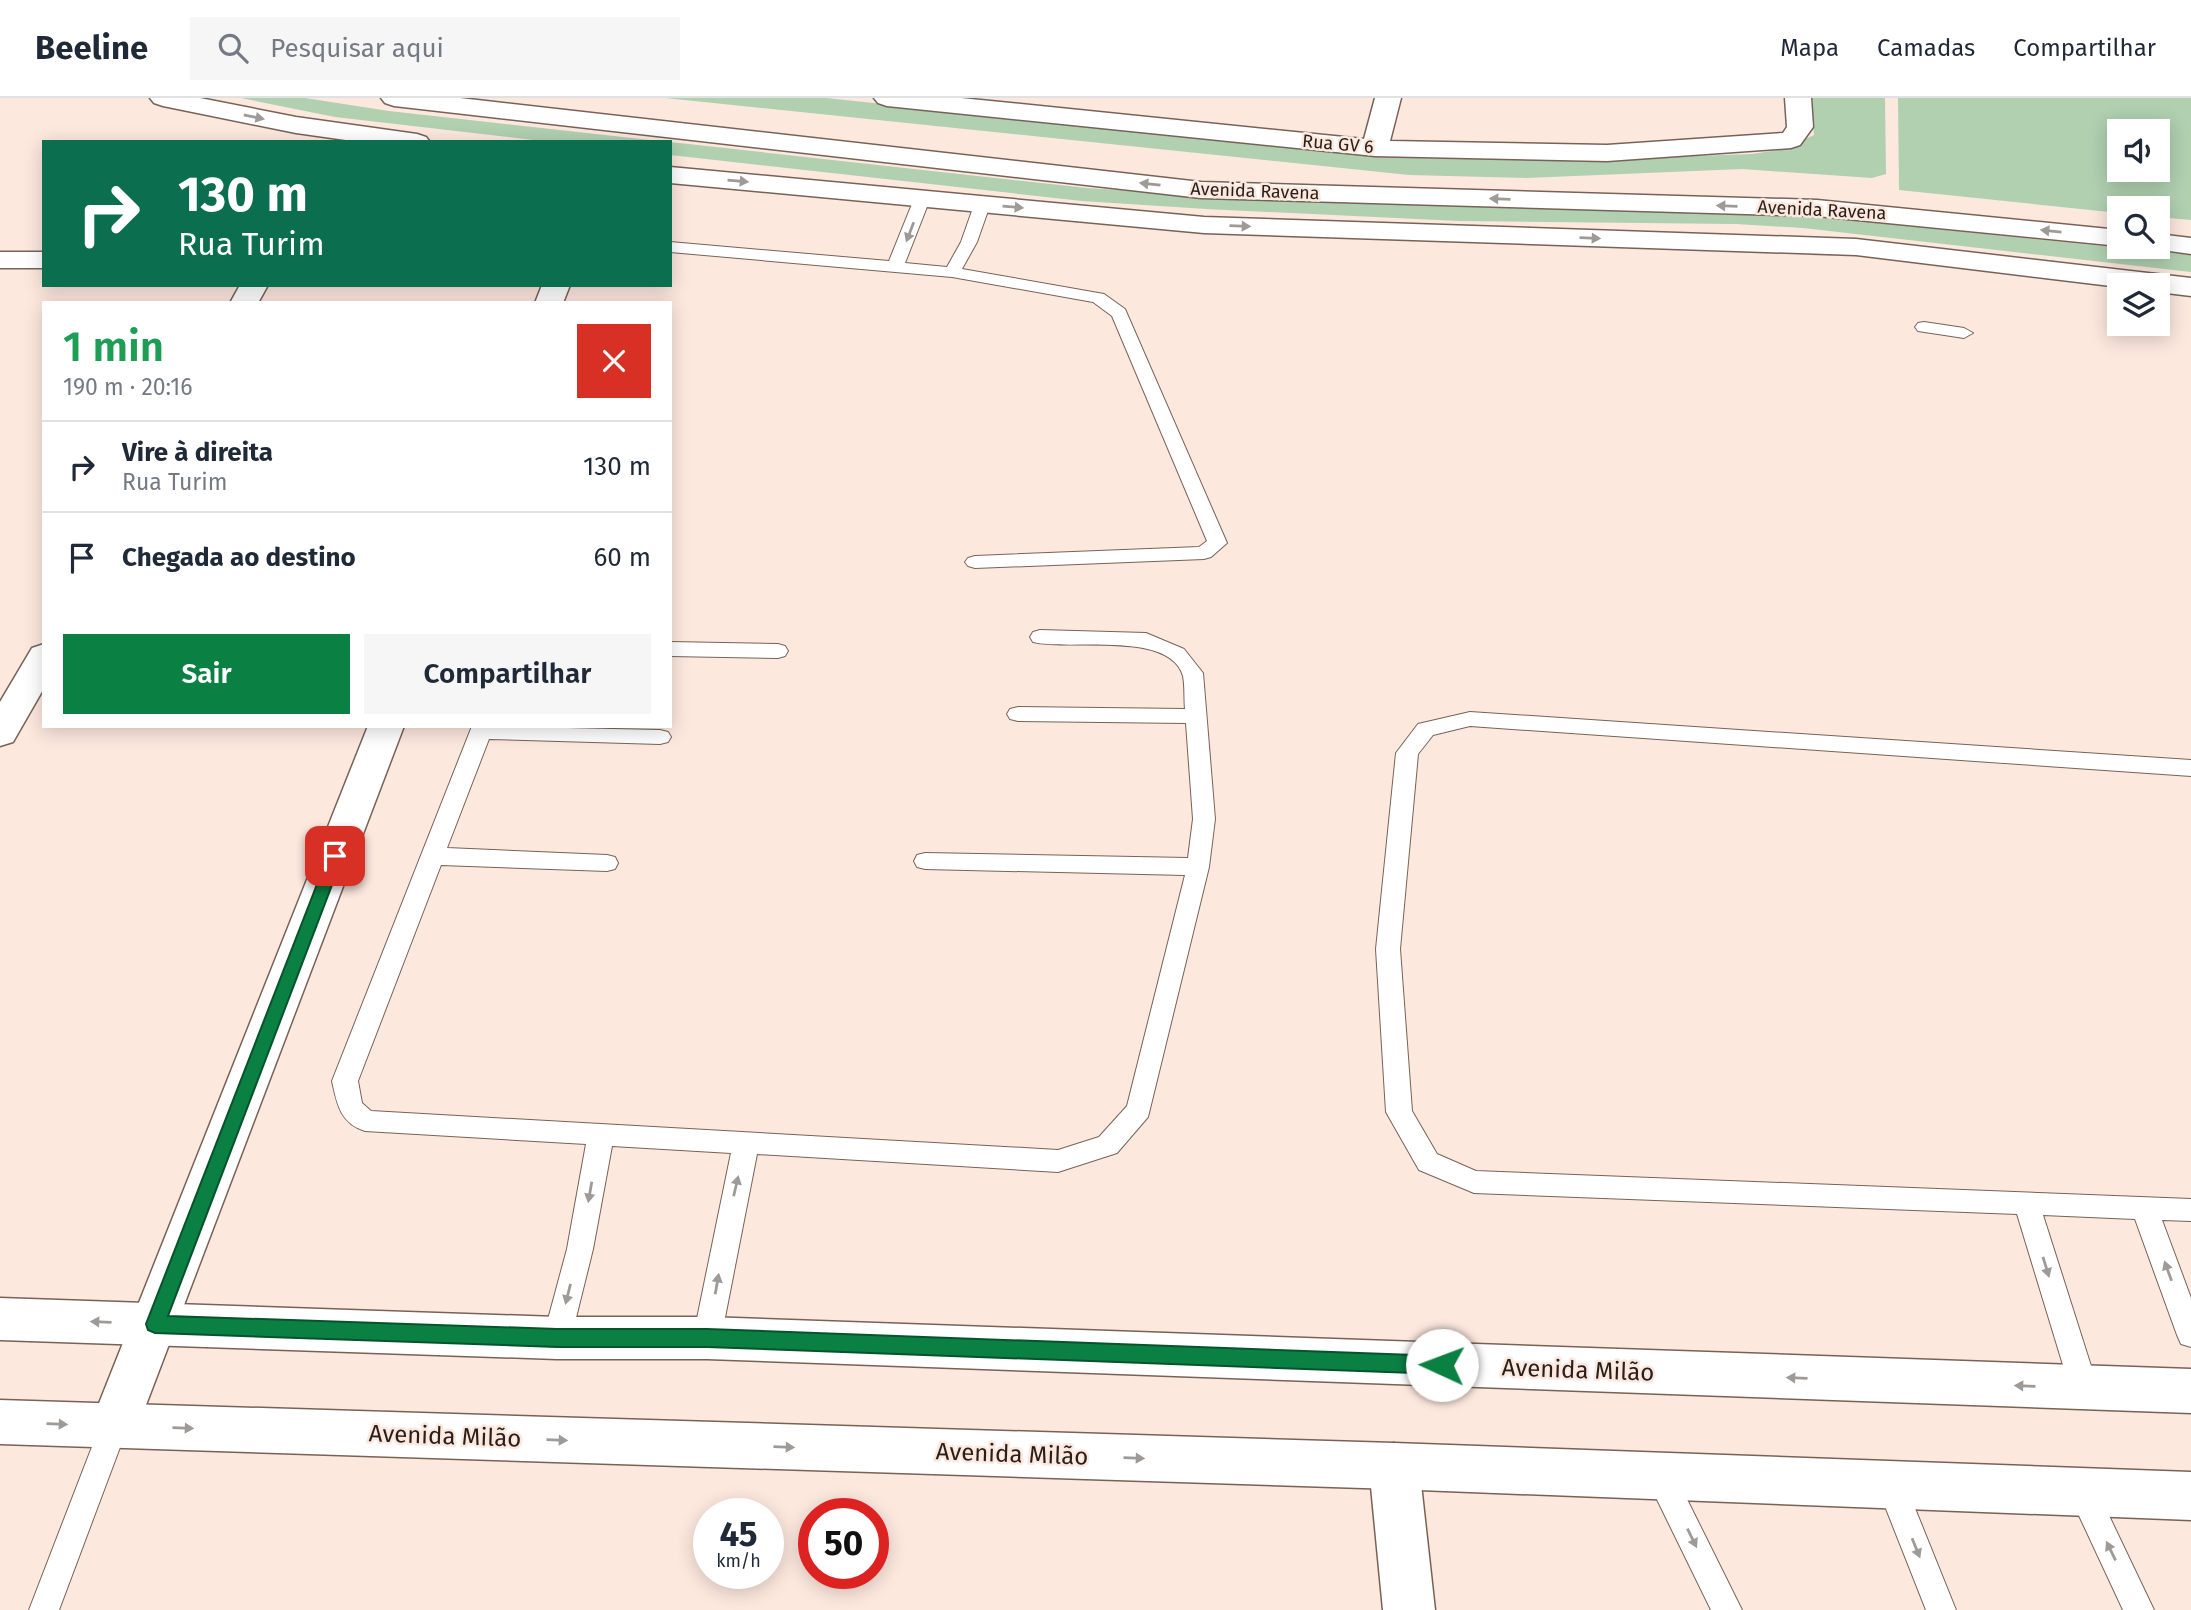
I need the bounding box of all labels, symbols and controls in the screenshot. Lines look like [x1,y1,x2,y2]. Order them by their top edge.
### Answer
search box [190,17,680,80]
text: Beeline [35,28,148,68]
icon: search [214,29,252,67]
text: Pesquisar aqui [270,33,444,64]
text: Mapa [1780,34,1839,62]
text: Camadas [1877,34,1975,62]
text: Compartilhar [2013,34,2156,62]
one-way arrow [243,111,265,122]
map controls [2107,119,2170,336]
button: sound [2107,119,2170,182]
street label: Rua GV 6 [1301,130,1375,158]
text: 130 m [178,165,308,224]
icon: right [63,168,154,259]
one-way arrow [727,176,749,187]
street label: Avenida Ravena [1190,178,1320,204]
one-way arrow [1139,179,1161,190]
one-way arrow [1488,193,1510,205]
street label: Avenida Ravena [1757,196,1887,224]
button: search [2107,196,2170,259]
one-way arrow [1716,200,1738,211]
one-way arrow [1003,202,1025,213]
one-way arrow [1229,221,1251,232]
one-way arrow [905,222,916,243]
text: Rua Turim [178,225,325,263]
one-way arrow [2040,225,2062,236]
one-way arrow [1579,232,1601,244]
button: layers [2107,273,2170,336]
text: 1 min [63,322,164,372]
button: close [577,324,651,398]
text: 190 m · 20:16 [63,373,192,401]
text: Vire à direita [122,437,273,468]
icon: right [63,448,101,486]
text: 130 m [583,451,651,482]
text: Rua Turim [122,468,227,496]
icon: arrive [63,539,101,577]
text: Chegada ao destino [122,542,356,573]
text: 60 m [593,542,651,573]
button: Sair [63,634,350,714]
button: Compartilhar [364,634,651,714]
pin [305,826,365,886]
icon: arrive [316,837,354,875]
one-way arrow [730,1175,741,1197]
one-way arrow [585,1181,596,1203]
one-way arrow [2041,1257,2052,1278]
one-way arrow [2162,1261,2173,1282]
one-way arrow [712,1273,723,1295]
one-way arrow [562,1283,573,1305]
one-way arrow [90,1317,112,1328]
position arrow [1405,1328,1479,1402]
street label: Avenida Milão [1501,1353,1655,1387]
one-way arrow [1786,1372,1808,1383]
one-way arrow [2014,1380,2036,1391]
one-way arrow [46,1418,68,1429]
street label: Avenida Milão [368,1419,522,1453]
one-way arrow [172,1422,194,1434]
one-way arrow [546,1434,568,1445]
street label: Avenida Milão [935,1437,1089,1471]
one-way arrow [774,1441,796,1452]
one-way arrow [1123,1452,1145,1463]
speed limit sign: 50 [798,1498,889,1589]
text: 45 [719,1513,758,1555]
one-way arrow [1686,1528,1698,1548]
one-way arrow [1911,1538,1922,1559]
one-way arrow [2105,1541,2117,1561]
text: km/h [716,1550,761,1572]

